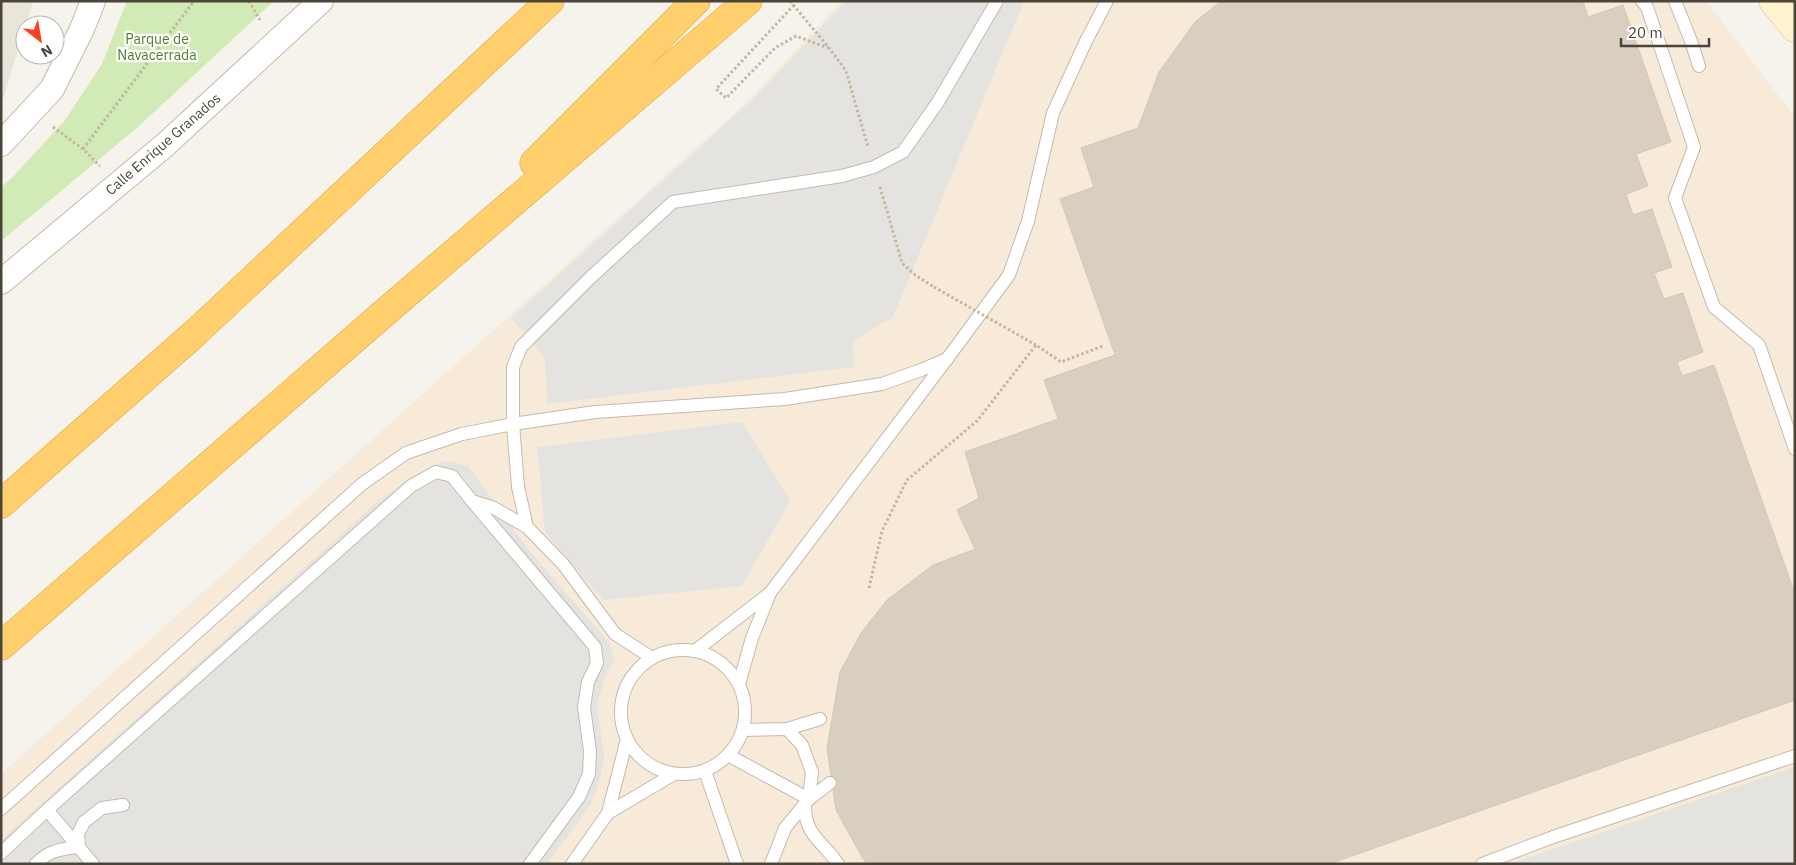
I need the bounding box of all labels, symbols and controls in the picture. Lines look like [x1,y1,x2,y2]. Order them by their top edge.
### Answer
north arrow [15,15,65,65]
scale bar [1621,15,1708,47]
text: 20 m [1628,23,1663,42]
park label: Parque de Navacerrada [117,30,197,64]
text: N [38,41,56,61]
street label: Calle Enrique Granados [102,89,225,199]

